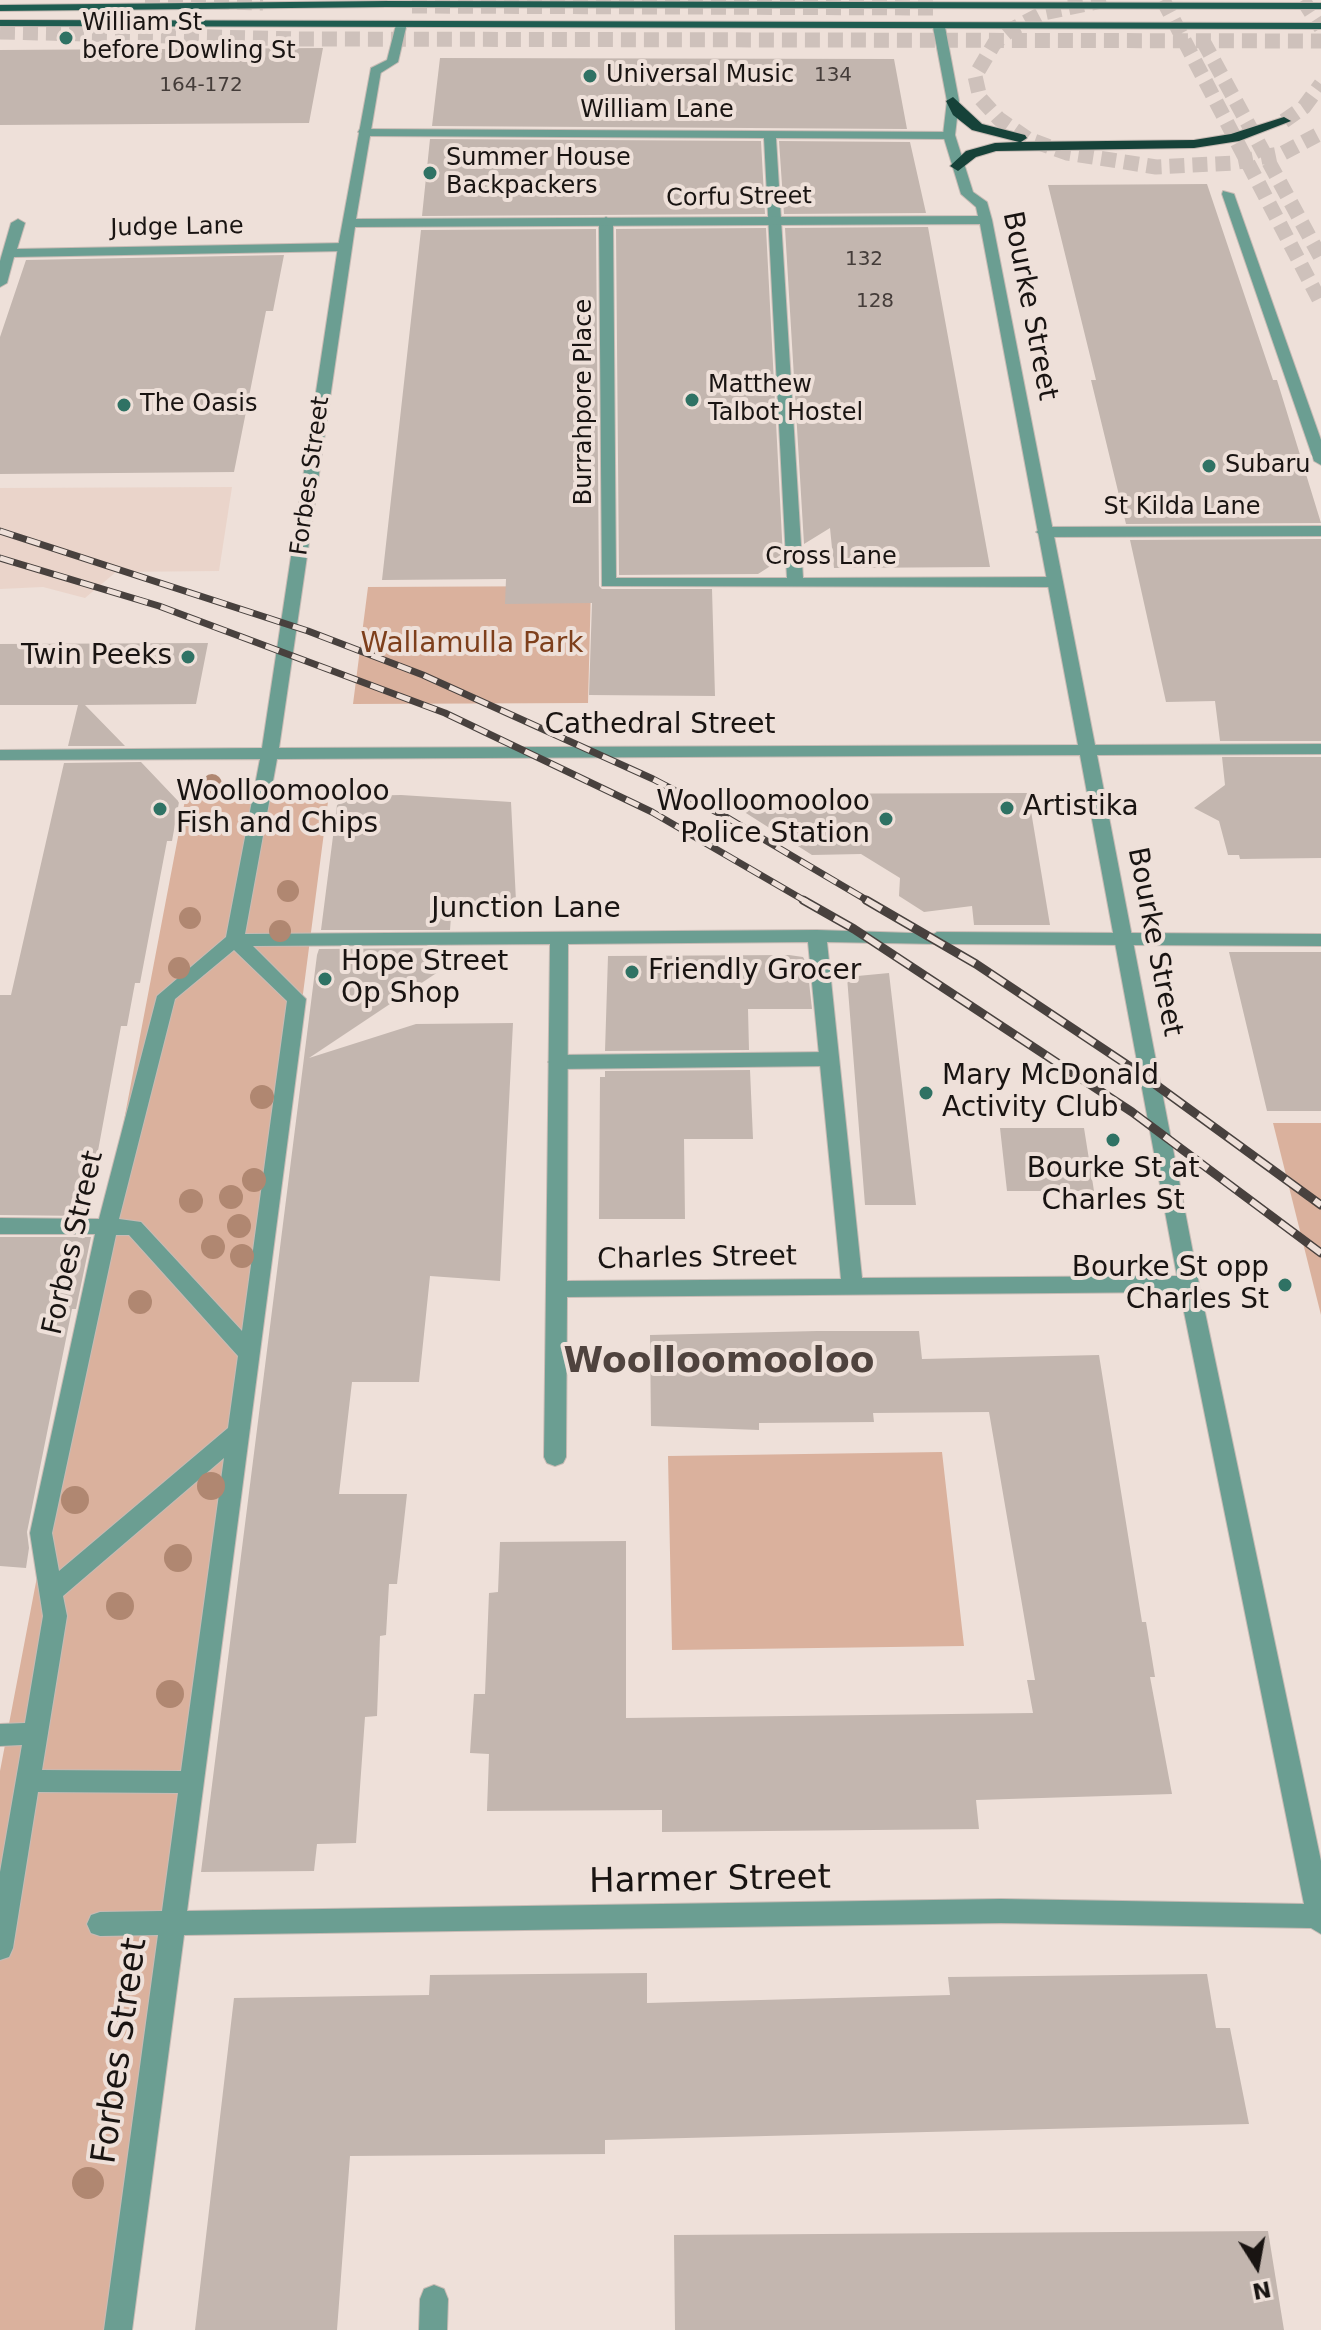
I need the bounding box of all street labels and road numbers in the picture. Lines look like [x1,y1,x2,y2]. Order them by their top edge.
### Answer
street label: William Lane [580,97,734,125]
street label: Corfu Street [666,182,812,214]
street label: Bourke Street [994,209,1064,403]
street label: Judge Lane [110,212,244,244]
street label: Burrahpore Place [571,299,599,505]
street label: Forbes Street [286,394,336,558]
street label: St Kilda Lane [1104,494,1260,522]
street label: Cross Lane [765,544,897,572]
street label: Cathedral Street [545,709,775,743]
street label: Bourke Street [1119,845,1189,1039]
street label: Junction Lane [431,893,621,927]
street label: Forbes Street [37,1148,111,1338]
street label: Charles Street [597,1240,797,1278]
street label: Harmer Street [589,1858,831,1904]
street label: Forbes Street [85,1936,157,2166]

